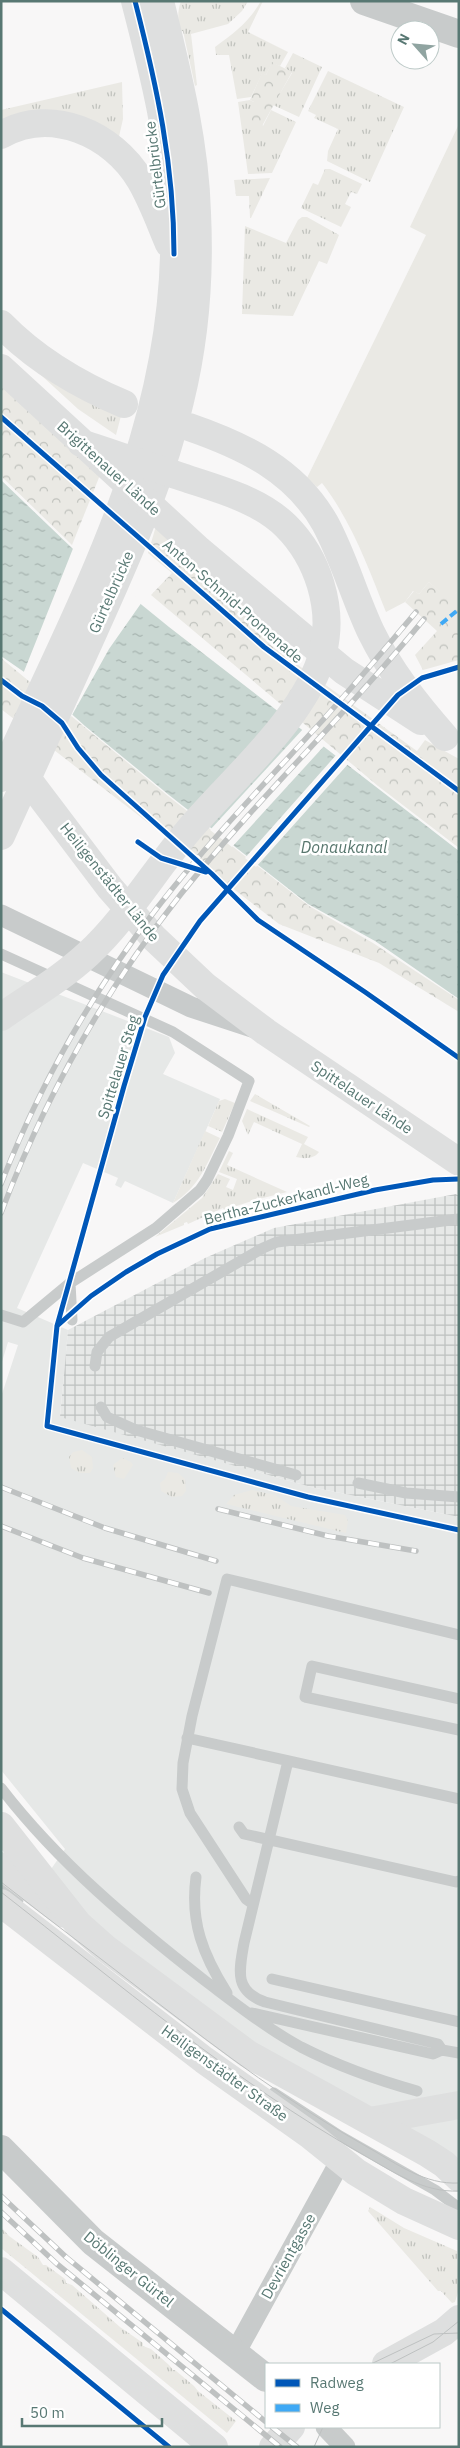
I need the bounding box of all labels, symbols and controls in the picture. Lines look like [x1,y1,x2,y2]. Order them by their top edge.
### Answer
north arrow [390,20,440,70]
text: N [393,30,414,48]
street label: Gürtelbrücke [140,120,170,210]
street label: Brigittenauer Lände [53,417,165,519]
street label: Anton-Schmid-Promenade [159,535,307,667]
street label: Gürtelbrücke [84,548,138,636]
street label: Heiligenstädter Lände [56,819,164,945]
water label: Donaukanal [301,837,388,857]
street label: Spittelauer Steg [93,1013,143,1121]
street label: Spittelauer Lände [308,1056,416,1138]
street label: Bertha-Zuckerkandl-Weg [202,1169,370,1229]
street label: Heiligenstädter Straße [158,2021,292,2125]
street label: Devrientgasse [257,2210,319,2302]
street label: Döblinger Gürtel [80,2227,178,2311]
legend [265,2363,440,2428]
text: Radweg [310,2373,364,2392]
scale bar [22,2396,162,2428]
text: Weg [310,2398,339,2417]
text: 50 m [30,2403,65,2422]

